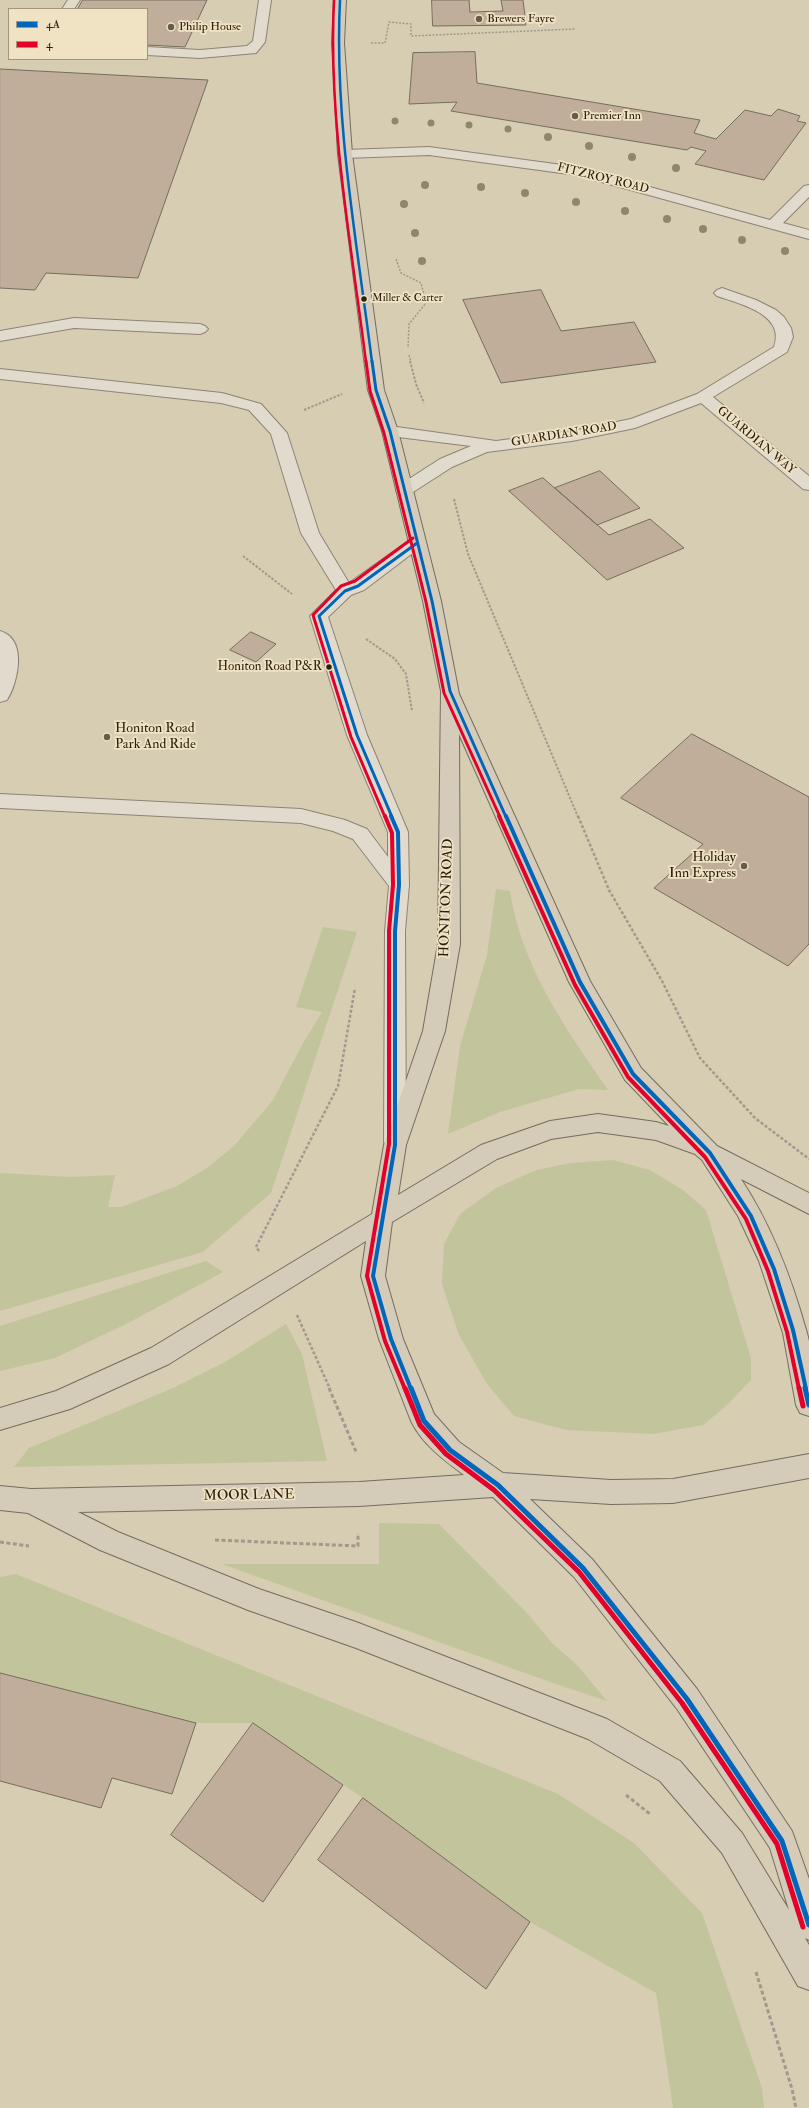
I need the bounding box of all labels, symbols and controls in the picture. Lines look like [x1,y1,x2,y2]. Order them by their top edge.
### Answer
legend [8,8,148,60]
place label: Brewers Fayre [487,12,554,26]
marker: Brewers Fayre [474,14,484,24]
text: 4A [46,17,60,32]
place label: Philip House [179,20,241,34]
marker: Philip House [166,22,176,32]
text: 4 [46,37,52,52]
place label: Premier Inn [583,109,641,123]
marker: Premier Inn [570,111,580,121]
street label: FITZROY ROAD [556,161,650,197]
place label: Miller & Carter [372,292,443,306]
marker: Miller & Carter [359,294,369,304]
street label: GUARDIAN WAY [714,404,798,478]
street label: GUARDIAN ROAD [510,420,618,450]
place label: Honiton Road P&R [218,659,322,675]
marker: Honiton Road P&R [324,662,334,672]
place label: Honiton Road Park And Ride [115,721,196,754]
marker: Honiton Road Park And Ride [102,732,112,742]
street label: HONITON ROAD [437,838,457,958]
place label: Holiday Inn Express [669,850,736,882]
marker: Holiday Inn Express [739,861,749,871]
street label: MOOR LANE [203,1487,295,1505]

